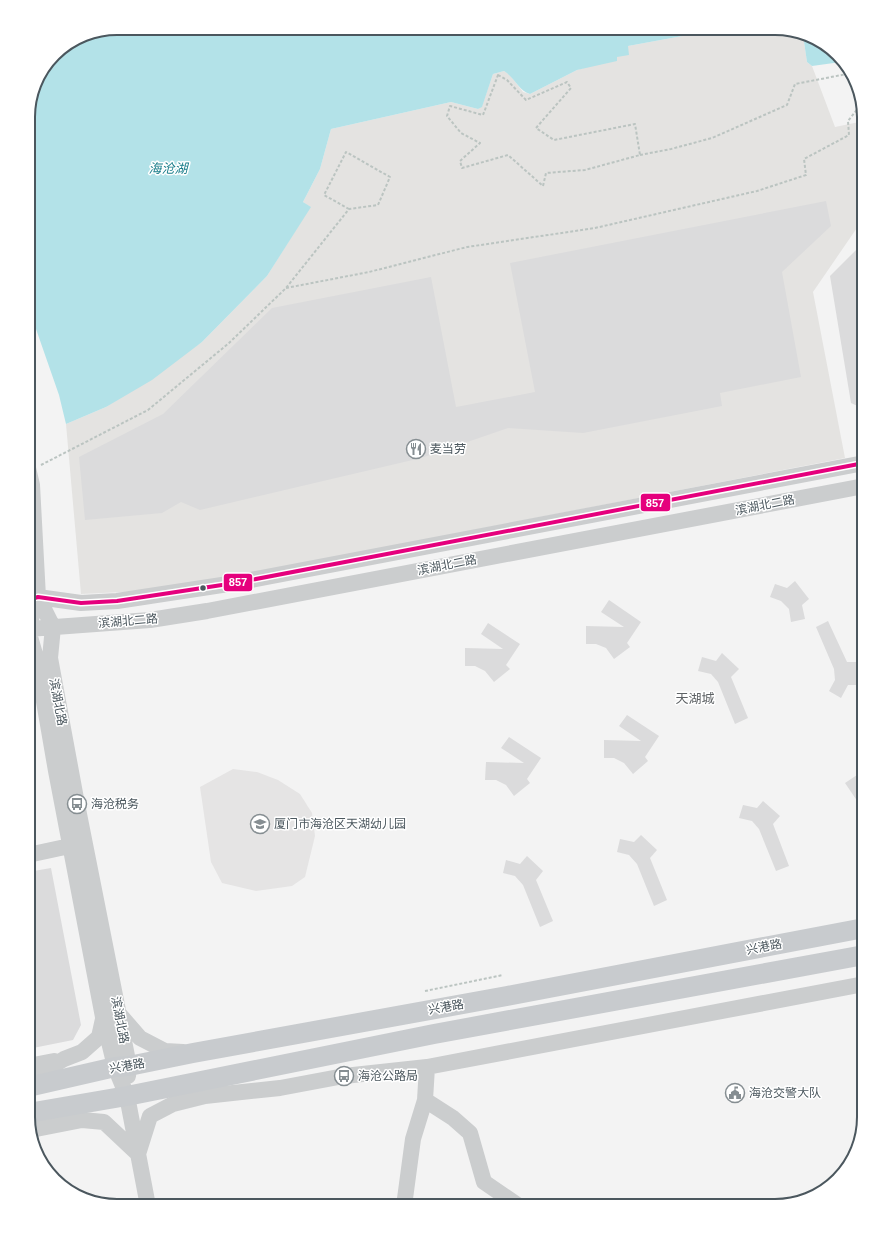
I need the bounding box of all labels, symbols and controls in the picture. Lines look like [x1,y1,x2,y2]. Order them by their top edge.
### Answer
water label: 海沧湖 [148,161,189,176]
restaurant icon: 麦当劳 [405,438,427,460]
place label: 麦当劳 [430,442,466,456]
street label: 滨湖北二路 [734,492,796,518]
line badge: 857 [640,493,671,512]
text: 857 [646,497,664,509]
street label: 滨湖北二路 [416,552,478,578]
line badge: 857 [223,573,253,592]
text: 857 [229,576,247,588]
unlabelled marker [198,583,208,593]
street label: 滨湖北二路 [97,611,159,631]
street label: 滨湖北路 [47,677,69,727]
district label: 天湖城 [675,691,715,706]
bus stop icon: 海沧税务 [66,793,88,815]
place label: 海沧税务 [91,797,139,811]
school or university icon: 厦门市海沧区天湖幼儿园 [249,813,271,835]
place label: 厦门市海沧区天湖幼儿园 [274,817,406,831]
street label: 兴港路 [745,937,783,957]
street label: 滨湖北路 [109,995,131,1045]
street label: 兴港路 [427,997,465,1017]
street label: 兴港路 [108,1056,146,1076]
bus stop icon: 海沧公路局 [333,1065,355,1087]
place label: 海沧公路局 [358,1069,418,1083]
public building icon: 海沧交警大队 [724,1082,746,1104]
place label: 海沧交警大队 [749,1086,821,1100]

